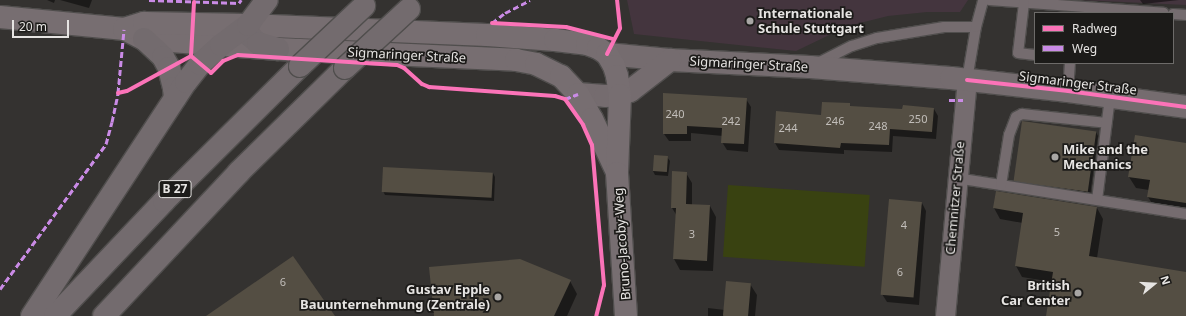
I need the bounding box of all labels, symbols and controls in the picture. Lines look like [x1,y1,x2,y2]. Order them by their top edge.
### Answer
place label: Internationale Schule Stuttgart [758,6,864,37]
scale bar [14,12,71,38]
legend [1034,12,1174,64]
marker: Internationale Schule Stuttgart [745,16,755,26]
text: 20 m [19,18,47,35]
text: Radweg [1072,20,1117,37]
text: Weg [1072,40,1097,57]
street label: Sigmaringer Straße [347,44,467,66]
street label: Sigmaringer Straße [689,53,809,75]
street label: Sigmaringer Straße [1018,68,1138,98]
house number: 240 [666,107,684,121]
house number: 250 [909,112,927,126]
house number: 242 [722,114,740,128]
house number: 246 [826,114,844,128]
house number: 248 [869,119,887,133]
house number: 244 [779,121,797,135]
street label: Chemnitzer Straße [942,141,968,255]
place label: Mike and the Mechanics [1063,142,1148,173]
marker: Mike and the Mechanics [1050,152,1060,162]
road number: B 27 [158,179,192,199]
street label: Bruno-Jacoby-Weg [610,187,634,301]
house number: 4 [901,218,907,232]
house number: 5 [1054,225,1060,239]
house number: 3 [689,227,695,241]
north arrow [1134,264,1174,304]
house number: 6 [897,265,903,279]
text: N [1157,274,1174,287]
house number: 6 [280,275,286,289]
place label: British Car Center [1001,278,1070,309]
place label: Gustav Epple Bauunternehmung (Zentrale) [300,282,490,313]
marker: British Car Center [1073,288,1083,298]
marker: Gustav Epple Bauunternehmung (Zentrale) [493,292,503,302]

